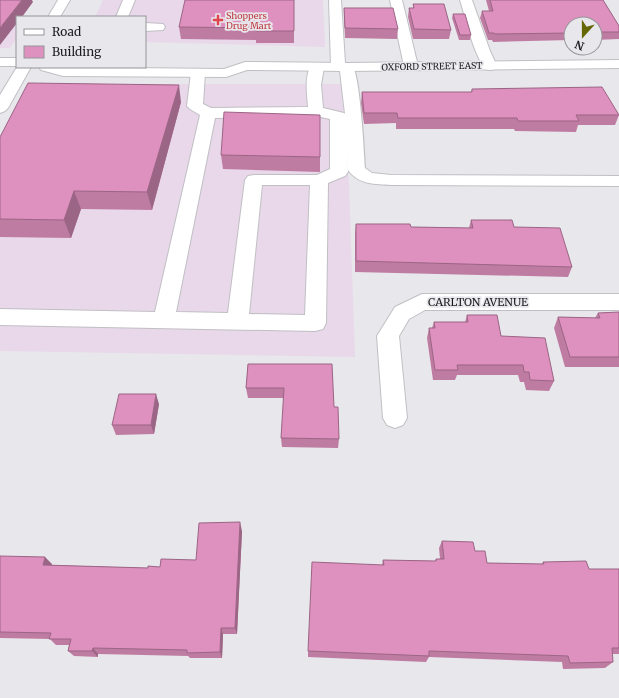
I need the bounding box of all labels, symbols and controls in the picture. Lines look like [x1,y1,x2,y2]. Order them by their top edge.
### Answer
place label: Shoppers Drug Mart [226,10,272,31]
marker: Shoppers Drug Mart [213,15,223,25]
legend [16,16,146,68]
north arrow [563,16,603,56]
text: Road [52,24,81,39]
text: N [573,37,586,53]
text: Building [52,44,102,59]
street label: OXFORD STREET EAST [381,60,483,72]
street label: CARLTON AVENUE [428,295,528,309]

